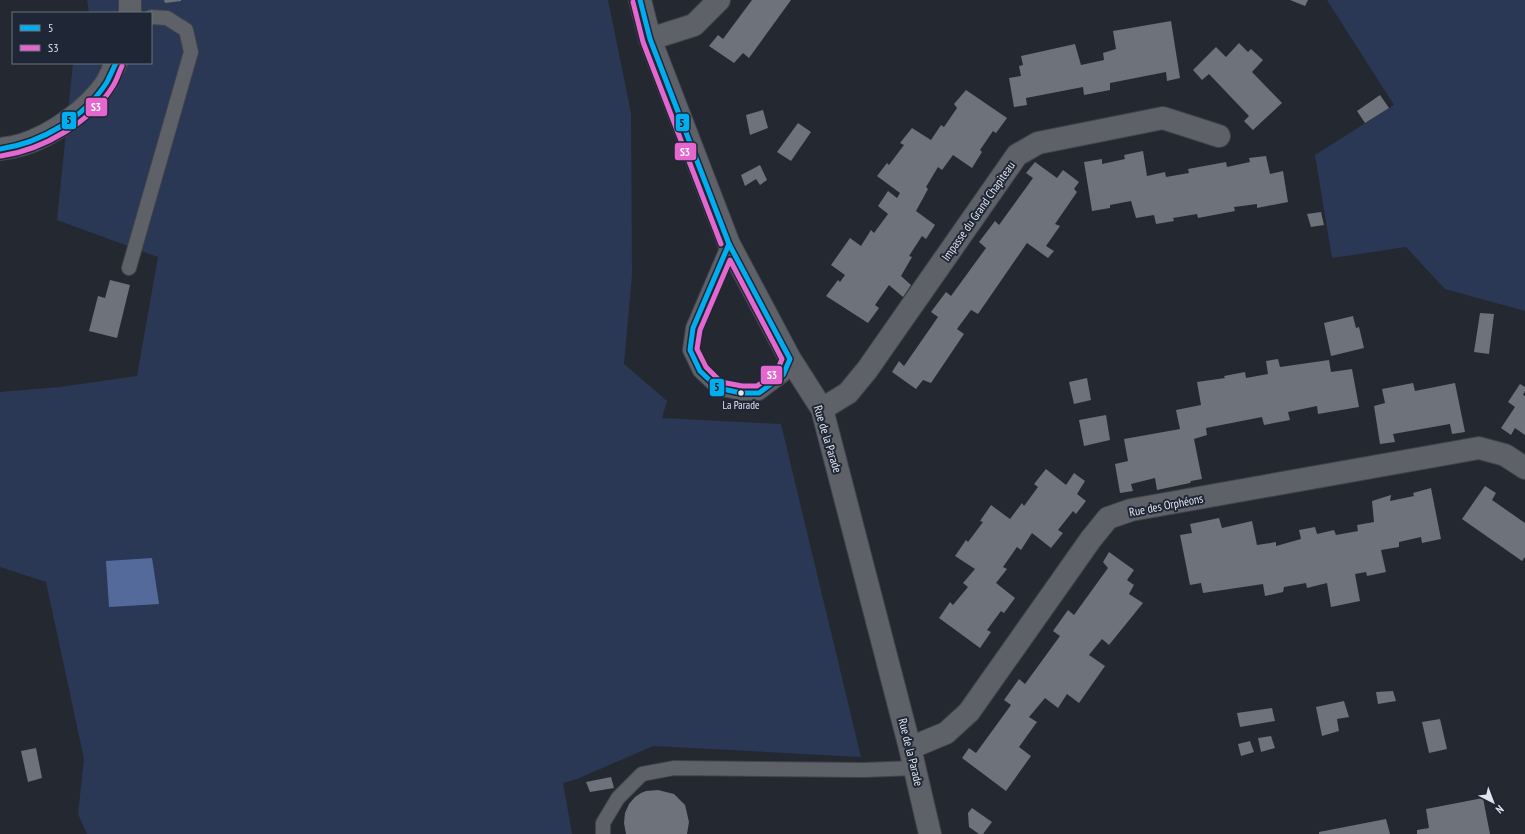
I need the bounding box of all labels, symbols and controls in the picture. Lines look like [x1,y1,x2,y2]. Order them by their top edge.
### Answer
legend [12,12,152,64]
text: 5 [48,20,53,35]
text: S3 [48,40,59,55]
line badge: S3 [85,97,108,117]
text: S3 [91,100,101,114]
line badge: 5 [61,111,77,130]
text: 5 [66,113,72,127]
line badge: 5 [675,113,690,132]
text: 5 [679,116,685,130]
line badge: S3 [674,142,697,161]
text: S3 [680,145,690,159]
street label: Impasse du Grand Chapiteau [938,158,1018,264]
line badge: S3 [760,365,783,385]
text: S3 [767,368,777,382]
line badge: 5 [709,378,725,397]
text: 5 [714,380,720,394]
marker: La Parade [736,388,746,398]
place label: La Parade [723,398,760,412]
street label: Rue de la Parade [811,404,845,474]
street label: Rue des Orphéons [1128,490,1204,520]
street label: Rue de la Parade [895,716,927,788]
north arrow [1473,782,1513,822]
text: N [1493,802,1507,817]

